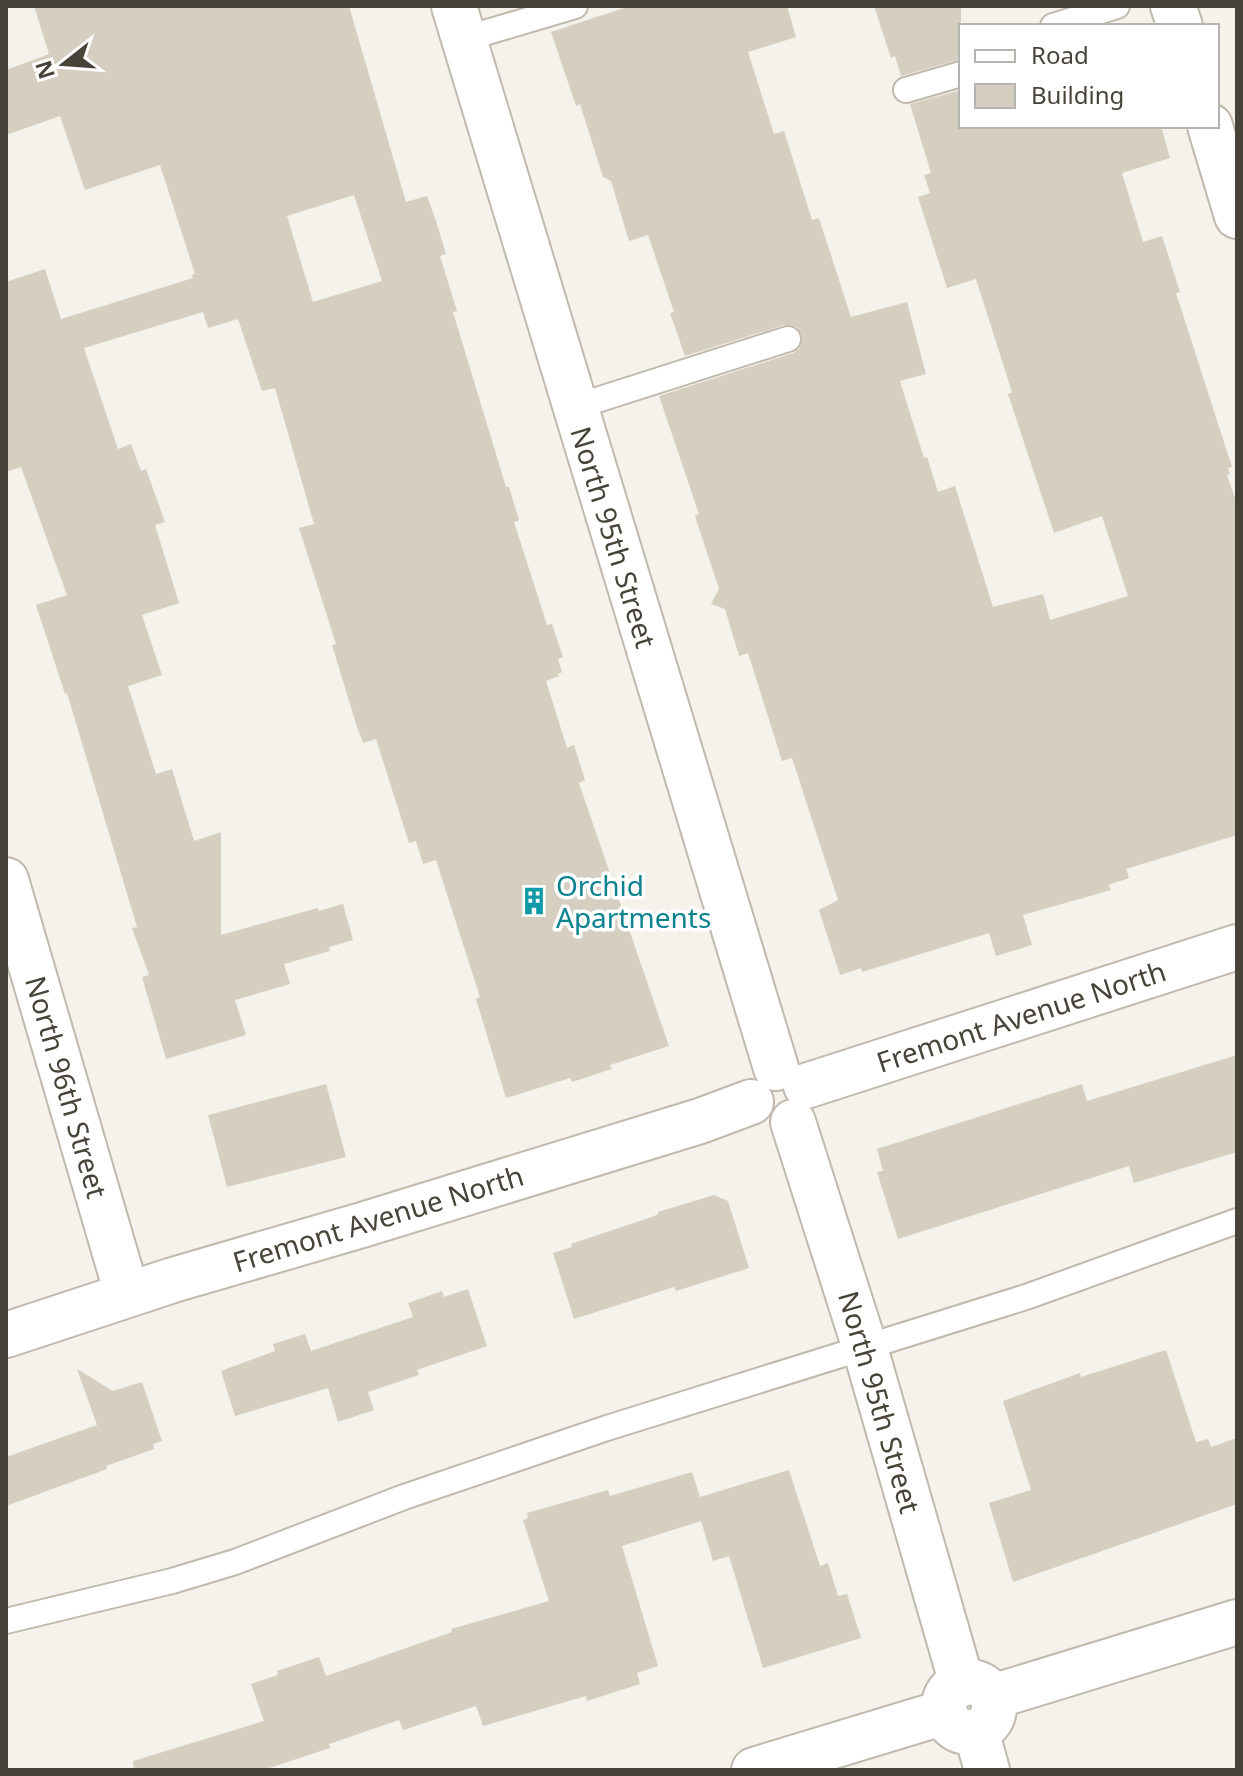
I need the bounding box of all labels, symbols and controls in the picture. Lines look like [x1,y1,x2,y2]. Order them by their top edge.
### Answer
north arrow [24,24,104,104]
legend [959,24,1219,128]
text: Road [1031,38,1089,71]
text: N [27,57,61,83]
text: Building [1031,78,1124,111]
street label: North 95th Street [562,422,666,652]
place label: Orchid Apartments [556,866,711,936]
building icon: Orchid Apartments [519,886,549,916]
street label: Fremont Avenue North [872,951,1170,1081]
street label: North 96th Street [17,972,117,1202]
street label: Fremont Avenue North [228,1156,528,1280]
street label: North 95th Street [830,1287,930,1517]

